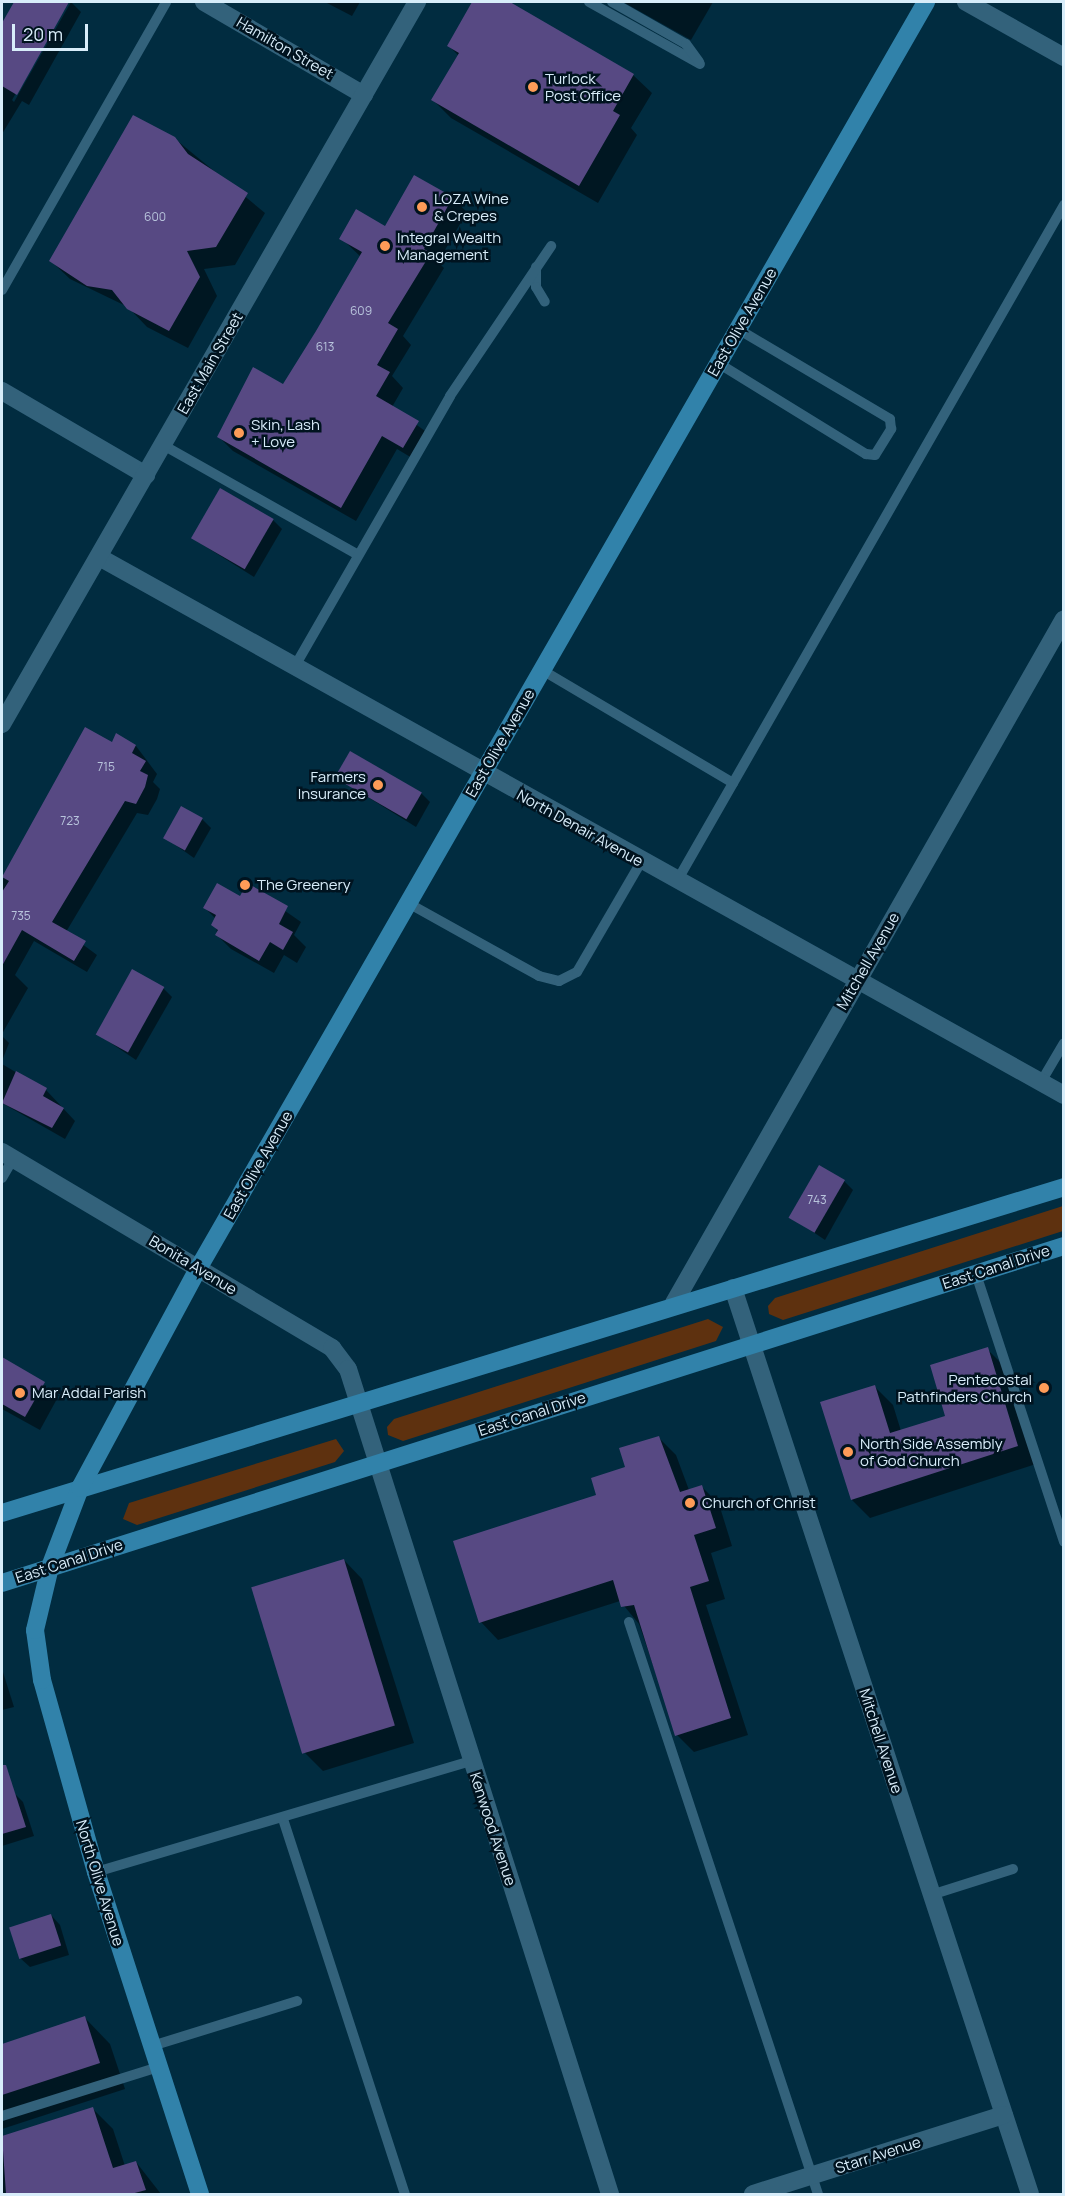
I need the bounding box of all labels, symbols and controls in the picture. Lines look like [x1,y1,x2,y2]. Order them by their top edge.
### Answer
scale bar [15,12,92,50]
street label: Hamilton Street [233,13,337,83]
text: 20 m [23,22,63,46]
place label: Turlock Post Office [545,69,621,104]
marker: Turlock Post Office [526,80,540,94]
place label: LOZA Wine & Crepes [434,189,509,224]
marker: LOZA Wine & Crepes [415,200,429,214]
house number: 600 [144,210,166,224]
place label: Integral Wealth Management [397,228,501,263]
marker: Integral Wealth Management [378,239,392,253]
street label: East Olive Avenue [704,265,780,379]
house number: 609 [350,304,372,318]
street label: East Main Street [174,309,246,417]
house number: 613 [316,340,334,354]
place label: Skin, Lash + Love [251,415,320,450]
marker: Skin, Lash + Love [232,426,246,440]
street label: East Olive Avenue [462,686,538,800]
house number: 715 [97,760,115,774]
place label: Farmers Insurance [298,767,366,802]
marker: Farmers Insurance [371,778,385,792]
street label: North Denair Avenue [514,786,646,870]
house number: 723 [60,814,80,828]
place label: The Greenery [257,876,351,894]
marker: The Greenery [238,878,252,892]
house number: 735 [11,909,31,923]
street label: Mitchell Avenue [833,909,903,1013]
street label: East Olive Avenue [220,1108,296,1222]
house number: 743 [807,1193,827,1207]
street label: Bonita Avenue [146,1232,240,1298]
street label: East Canal Drive [940,1241,1052,1293]
place label: Pentecostal Pathfinders Church [897,1370,1032,1405]
marker: Pentecostal Pathfinders Church [1037,1381,1051,1395]
place label: Mar Addai Parish [32,1384,146,1402]
marker: Mar Addai Parish [13,1386,27,1400]
street label: East Canal Drive [476,1388,588,1440]
place label: North Side Assembly of God Church [860,1434,1003,1469]
marker: North Side Assembly of God Church [841,1445,855,1459]
place label: Church of Christ [702,1494,816,1512]
marker: Church of Christ [683,1496,697,1510]
street label: East Canal Drive [13,1535,125,1587]
street label: Mitchell Avenue [856,1686,906,1796]
street label: Kenwood Avenue [466,1770,520,1888]
street label: North Olive Avenue [72,1818,128,1948]
street label: Starr Avenue [833,2133,923,2177]

